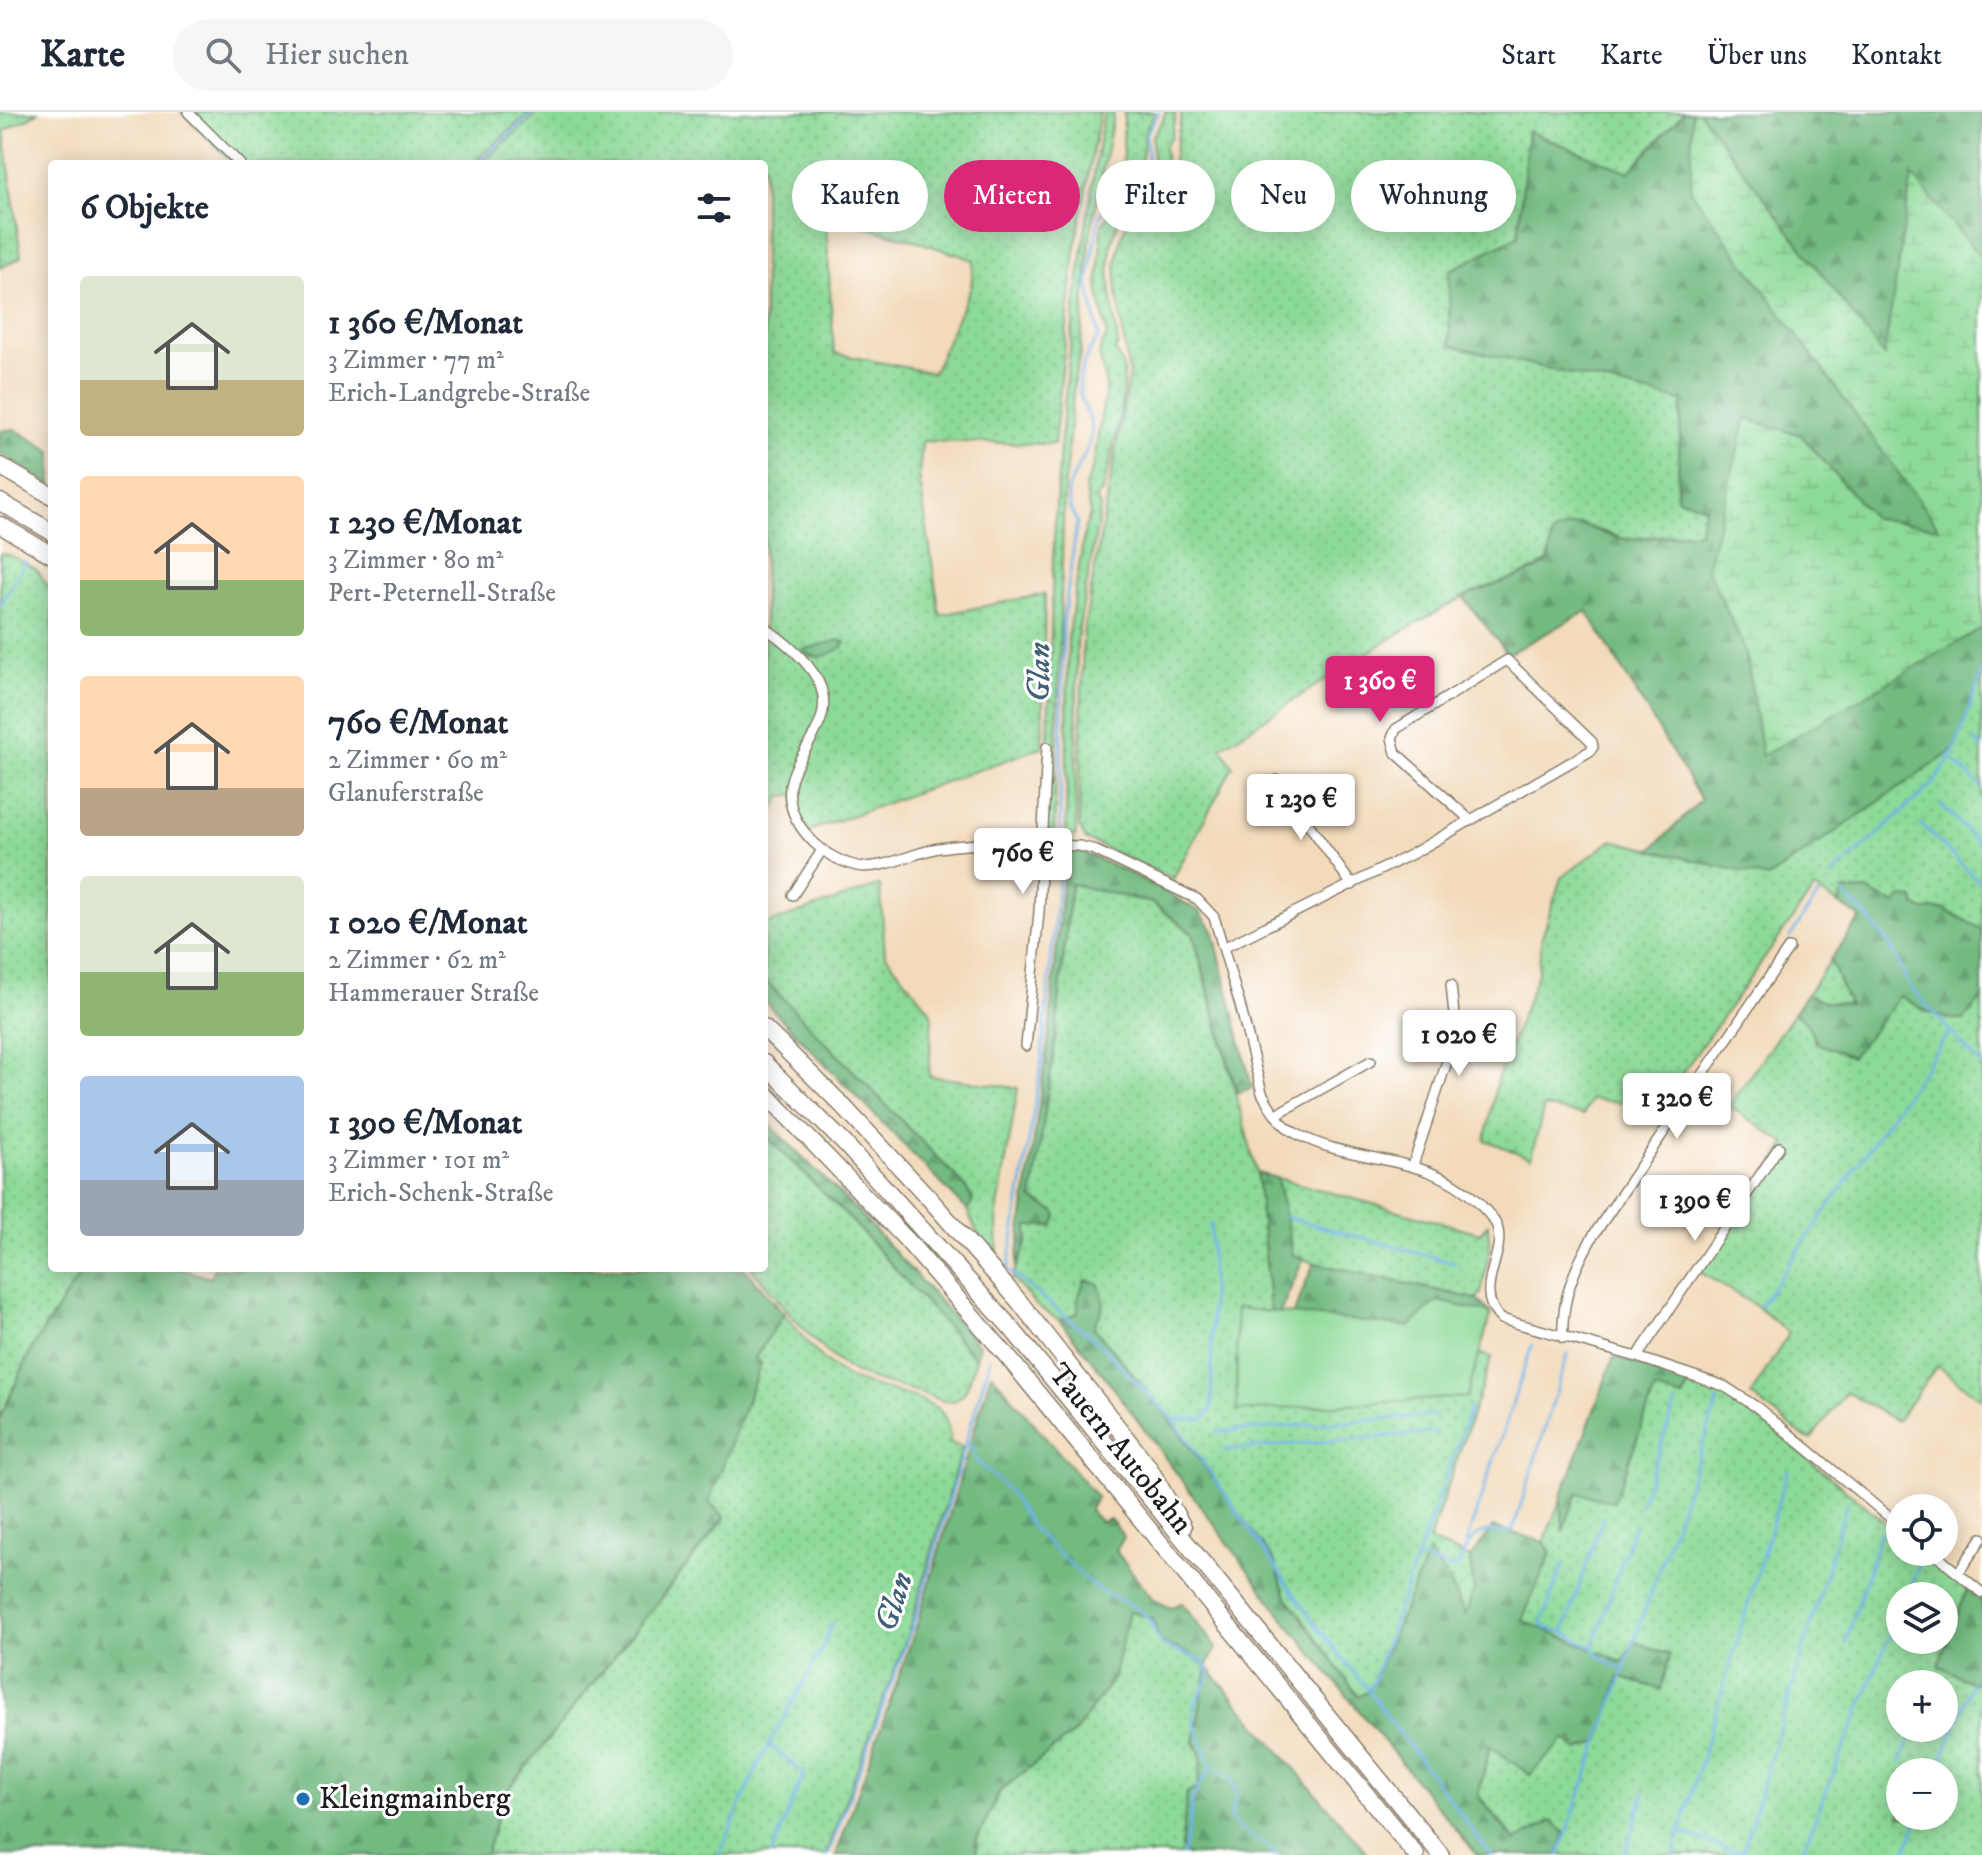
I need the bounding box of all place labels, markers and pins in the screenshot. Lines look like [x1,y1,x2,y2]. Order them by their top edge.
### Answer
pin: 1 360 € [1306,656,1454,724]
pin: 1 230 € [1227,774,1375,842]
pin: 760 € [967,828,1079,896]
pin: 1 020 € [1385,1010,1533,1078]
pin: 1 320 € [1603,1073,1751,1141]
pin: 1 390 € [1621,1175,1769,1243]
place label: Kleingmainberg [319,1781,511,1818]
marker: Kleingmainberg [294,1790,312,1808]

